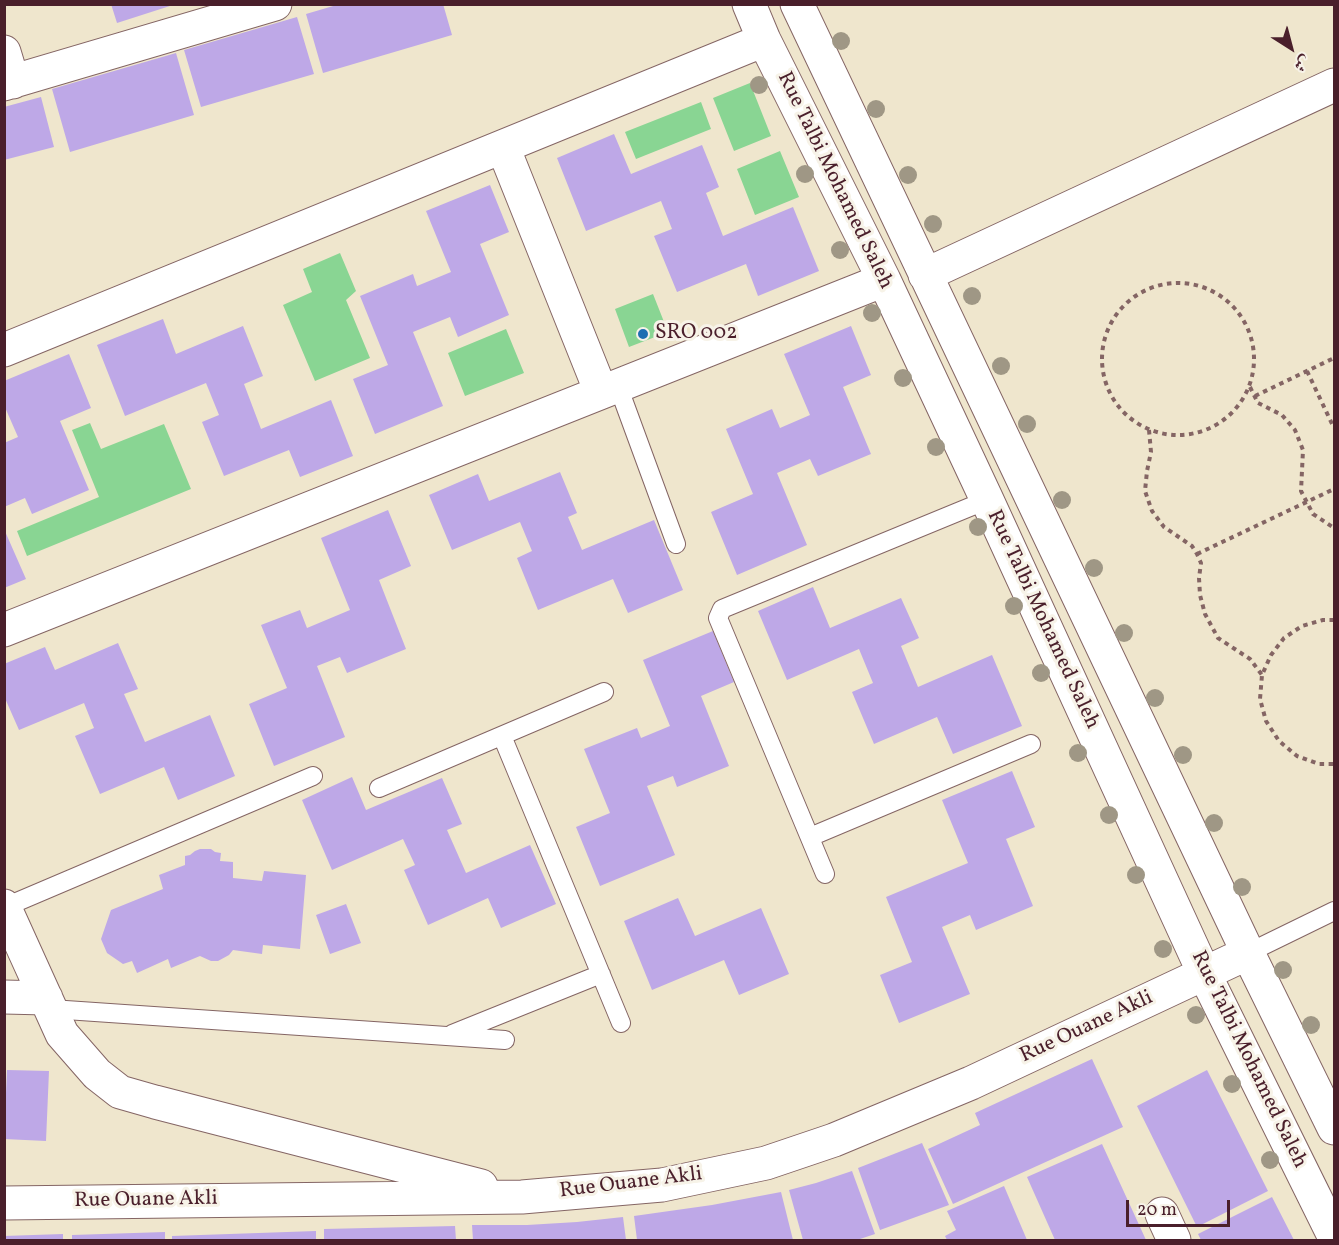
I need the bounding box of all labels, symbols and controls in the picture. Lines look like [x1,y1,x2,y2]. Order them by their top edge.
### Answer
north arrow [1261,18,1321,78]
text: ش [1289,49,1314,76]
street label: Rue Talbi Mohamed Saleh [770,68,898,294]
place label: SRO 002 [655,321,737,347]
marker: SRO 002 [636,327,650,341]
street label: Rue Talbi Mohamed Saleh [980,507,1104,733]
street label: Rue Talbi Mohamed Saleh [1184,947,1312,1173]
street label: Rue Ouane Akli [1017,986,1157,1070]
street label: Rue Ouane Akli [558,1163,704,1205]
street label: Rue Ouane Akli [74,1187,218,1215]
scale bar [1129,1188,1232,1226]
text: 20 m [1137,1198,1177,1223]

